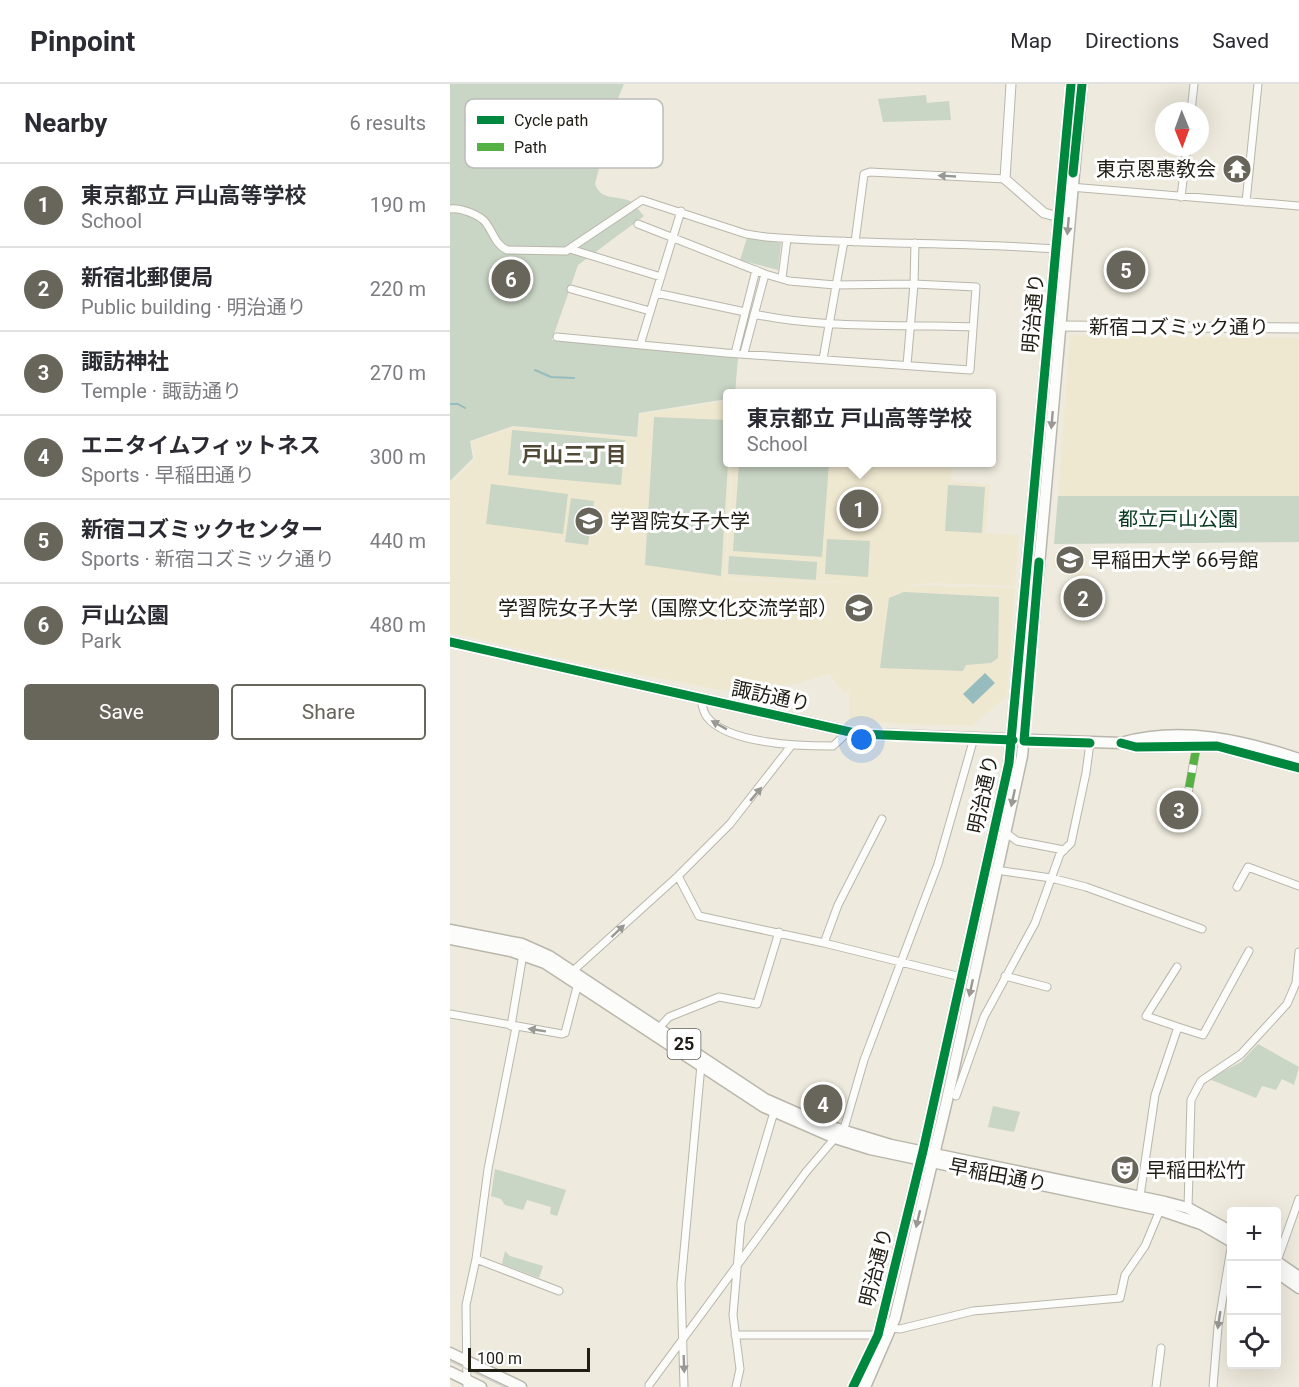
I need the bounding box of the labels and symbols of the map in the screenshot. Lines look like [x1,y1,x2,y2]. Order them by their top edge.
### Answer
legend [465,99,663,168]
north arrow [1155,102,1209,156]
text: Cycle path [514,111,588,130]
text: Path [514,138,547,157]
temple icon: 東京恩惠敎会 [1221,153,1253,185]
place label: 東京恩惠敎会 [1096,157,1216,181]
one-way arrow [937,171,956,180]
one-way arrow [1063,216,1073,235]
pin: 5 [1106,248,1146,292]
pin: 6 [492,256,530,302]
street label: 明治通り [1018,272,1048,354]
street label: 新宿コズミック通り [1089,315,1269,339]
one-way arrow [1047,411,1057,430]
district label: 戸山三丁目 [522,443,627,467]
pin: 1 [840,486,878,532]
school or university icon: 学習院女子大学 [573,505,605,537]
park label: 都立戸山公園 [1118,507,1238,531]
place label: 学習院女子大学 [610,509,750,533]
school or university icon: 早稲田大学 66号館 [1054,544,1086,576]
place label: 早稲田大学 66号館 [1091,548,1258,572]
pin: 2 [1064,576,1102,620]
school or university icon: 学習院女子大学（国際文化交流学部） [843,592,875,624]
place label: 学習院女子大学（国際文化交流学部） [498,596,838,620]
street label: 諏訪通り [729,676,813,716]
one-way arrow [710,720,727,730]
your location [847,725,876,754]
street label: 明治通り [963,752,1003,836]
one-way arrow [749,786,762,802]
pin: 3 [1160,788,1198,832]
one-way arrow [1008,789,1017,808]
one-way arrow [611,925,625,939]
one-way arrow [966,979,975,998]
one-way arrow [528,1026,547,1035]
road number: 25 [668,1029,700,1059]
pin: 4 [804,1082,842,1126]
street label: 早稲田通り [947,1154,1049,1196]
theatre icon: 早稲田松竹 [1109,1154,1141,1186]
place label: 早稲田松竹 [1146,1158,1246,1182]
one-way arrow [913,1209,923,1228]
street label: 明治通り [855,1225,897,1309]
one-way arrow [1214,1311,1223,1330]
scale bar [468,1345,590,1372]
one-way arrow [679,1354,688,1373]

